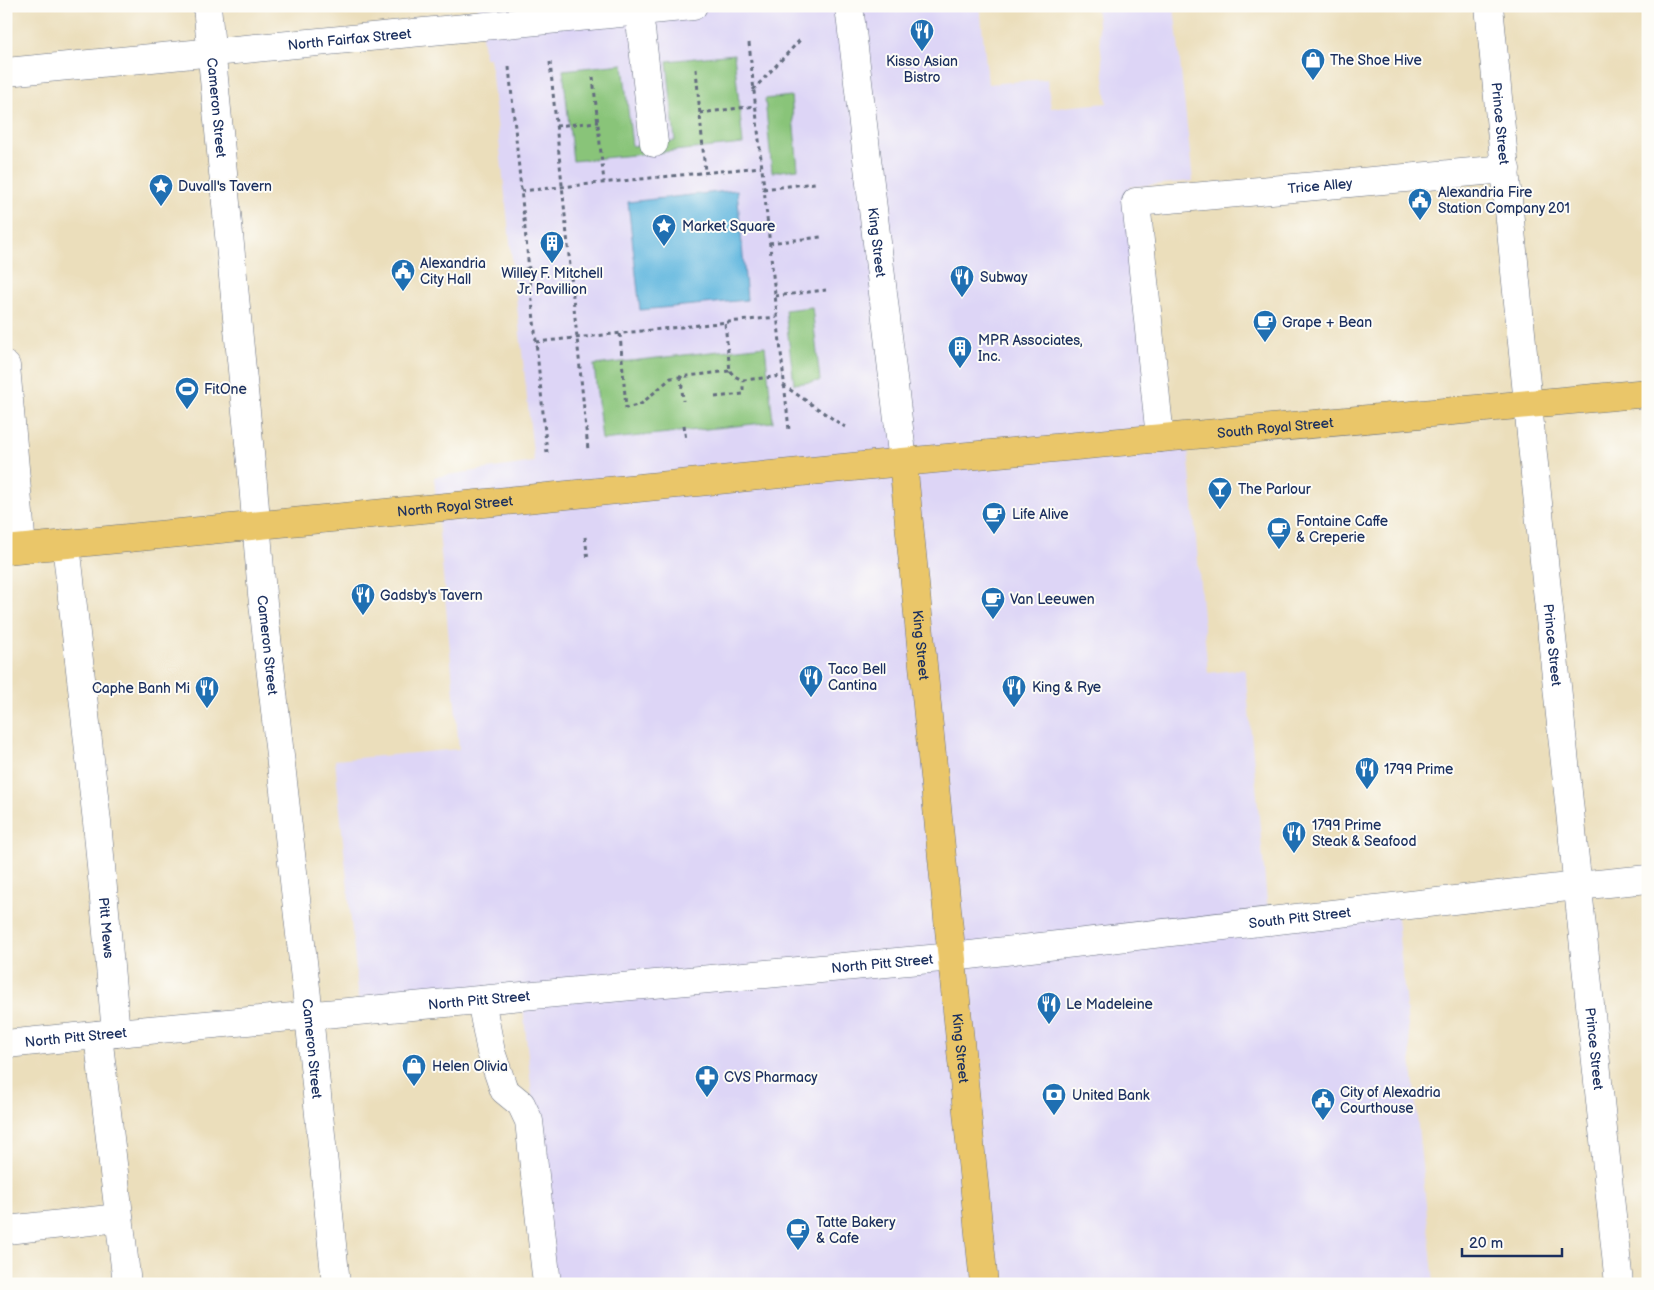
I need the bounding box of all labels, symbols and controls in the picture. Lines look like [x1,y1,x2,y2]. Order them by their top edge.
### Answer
restaurant icon: Kisso Asian Bistro [909,18,935,52]
street label: North Fairfax Street [287,25,413,54]
shop icon: The Shoe Hive [1300,47,1326,81]
place label: The Shoe Hive [1330,52,1422,69]
place label: Kisso Asian Bistro [886,53,958,86]
street label: Cameron Street [203,57,230,159]
street label: Prince Street [1488,81,1513,166]
place icon: Duvall's Tavern [148,173,174,207]
street label: Trice Alley [1287,175,1354,197]
place label: Duvall's Tavern [178,178,272,195]
place label: Alexandria Fire Station Company 201 [1438,184,1570,217]
public building icon: Alexandria Fire Station Company 201 [1407,187,1433,221]
street label: King Street [864,206,889,279]
place icon: Market Square [651,213,677,247]
place label: Market Square [682,218,775,235]
building icon: Willey F. Mitchell Jr. Pavillion [539,230,565,264]
place label: Alexandria City Hall [420,255,486,288]
public building icon: Alexandria City Hall [390,258,416,292]
restaurant icon: Subway [949,264,975,298]
place label: Willey F. Mitchell Jr. Pavillion [501,265,603,298]
place label: Subway [980,269,1028,286]
cafe icon: Grape + Bean [1252,309,1278,343]
place label: Grape + Bean [1282,314,1372,331]
place label: MPR Associates, Inc. [978,332,1083,365]
building icon: MPR Associates, Inc. [947,335,973,369]
sports icon: FitOne [174,376,200,410]
place label: FitOne [204,381,247,398]
street label: South Royal Street [1216,414,1335,442]
bar icon: The Parlour [1207,476,1233,510]
place label: The Parlour [1238,481,1312,498]
street label: North Royal Street [396,492,514,521]
cafe icon: Life Alive [981,501,1007,535]
place label: Life Alive [1012,506,1069,523]
place label: Fontaine Caffe & Creperie [1296,513,1388,546]
cafe icon: Fontaine Caffe & Creperie [1266,516,1292,550]
restaurant icon: Gadsby's Tavern [350,582,376,616]
cafe icon: Van Leeuwen [980,586,1006,620]
place label: Gadsby's Tavern [380,587,483,604]
place label: Van Leeuwen [1010,591,1095,608]
street label: Cameron Street [253,594,281,697]
street label: Prince Street [1539,603,1565,688]
street label: King Street [909,609,933,682]
place label: Taco Bell Cantina [828,661,886,694]
restaurant icon: Taco Bell Cantina [798,664,824,698]
restaurant icon: King & Rye [1001,674,1027,708]
restaurant icon: Caphe Banh Mi [194,675,220,709]
place label: King & Rye [1032,679,1101,696]
place label: Caphe Banh Mi [92,680,190,697]
restaurant icon: 1799 Prime [1354,756,1380,790]
place label: 1799 Prime [1384,761,1453,778]
place label: 1799 Prime Steak & Seafood [1312,817,1416,850]
restaurant icon: 1799 Prime Steak & Seafood [1281,820,1307,854]
street label: Pitt Mews [95,897,117,959]
street label: South Pitt Street [1248,904,1352,932]
street label: North Pitt Street [831,951,935,977]
street label: North Pitt Street [427,987,531,1014]
restaurant icon: Le Madeleine [1036,991,1062,1025]
place label: Le Madeleine [1066,996,1153,1013]
street label: Cameron Street [298,998,325,1100]
street label: Prince Street [1581,1007,1607,1091]
street label: King Street [948,1012,972,1085]
street label: North Pitt Street [24,1024,128,1051]
shop icon: Helen Olivia [401,1053,427,1087]
place label: Helen Olivia [432,1058,508,1075]
pharmacy icon: CVS Pharmacy [694,1064,720,1098]
place label: CVS Pharmacy [724,1069,818,1086]
bank icon: United Bank [1041,1082,1067,1116]
place label: City of Alexadria Courthouse [1340,1084,1441,1117]
place label: United Bank [1072,1087,1150,1104]
public building icon: City of Alexadria Courthouse [1310,1087,1336,1121]
place label: Tatte Bakery & Cafe [816,1214,896,1247]
cafe icon: Tatte Bakery & Cafe [785,1217,811,1251]
scale bar [1462,1225,1562,1257]
text: 20 m [1469,1234,1503,1253]

